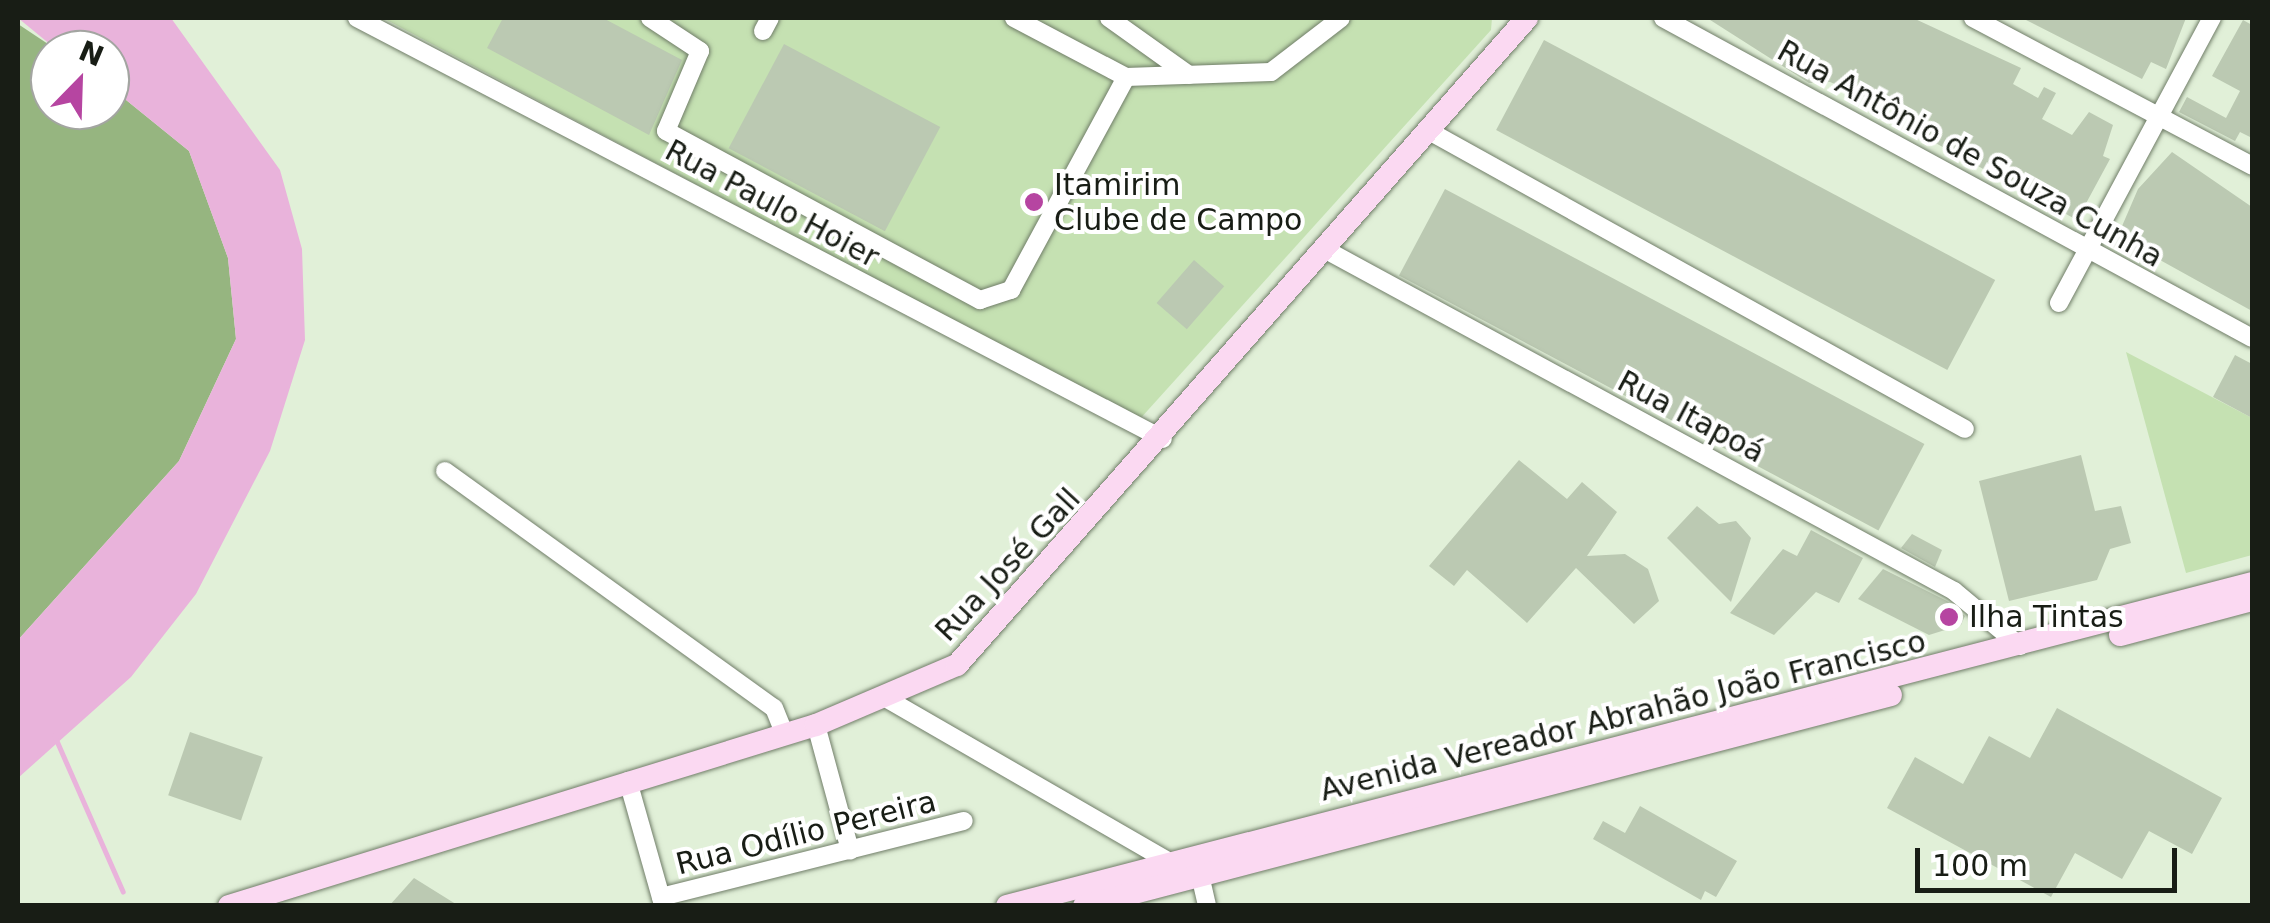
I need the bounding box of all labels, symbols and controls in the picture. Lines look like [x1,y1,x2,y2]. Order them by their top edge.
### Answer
north arrow [30,30,130,130]
street label: Rua Antônio de Souza Cunha [1771,33,2169,275]
text: N [74,34,108,74]
street label: Rua Paulo Hoier [659,133,885,275]
place label: Itamirim Clube de Campo [1054,167,1302,238]
marker: Itamirim Clube de Campo [1023,191,1045,213]
street label: Rua Itapoá [1611,363,1771,471]
street label: Rua José Gall [928,481,1088,649]
place label: Ilha Tintas [1969,599,2124,635]
marker: Ilha Tintas [1938,606,1960,628]
street label: Avenida Vereador Abrahão João Francisco [1316,623,1930,809]
street label: Rua Odílio Pereira [672,783,940,883]
scale bar [1920,828,2182,890]
text: 100 m [1932,848,2028,883]

